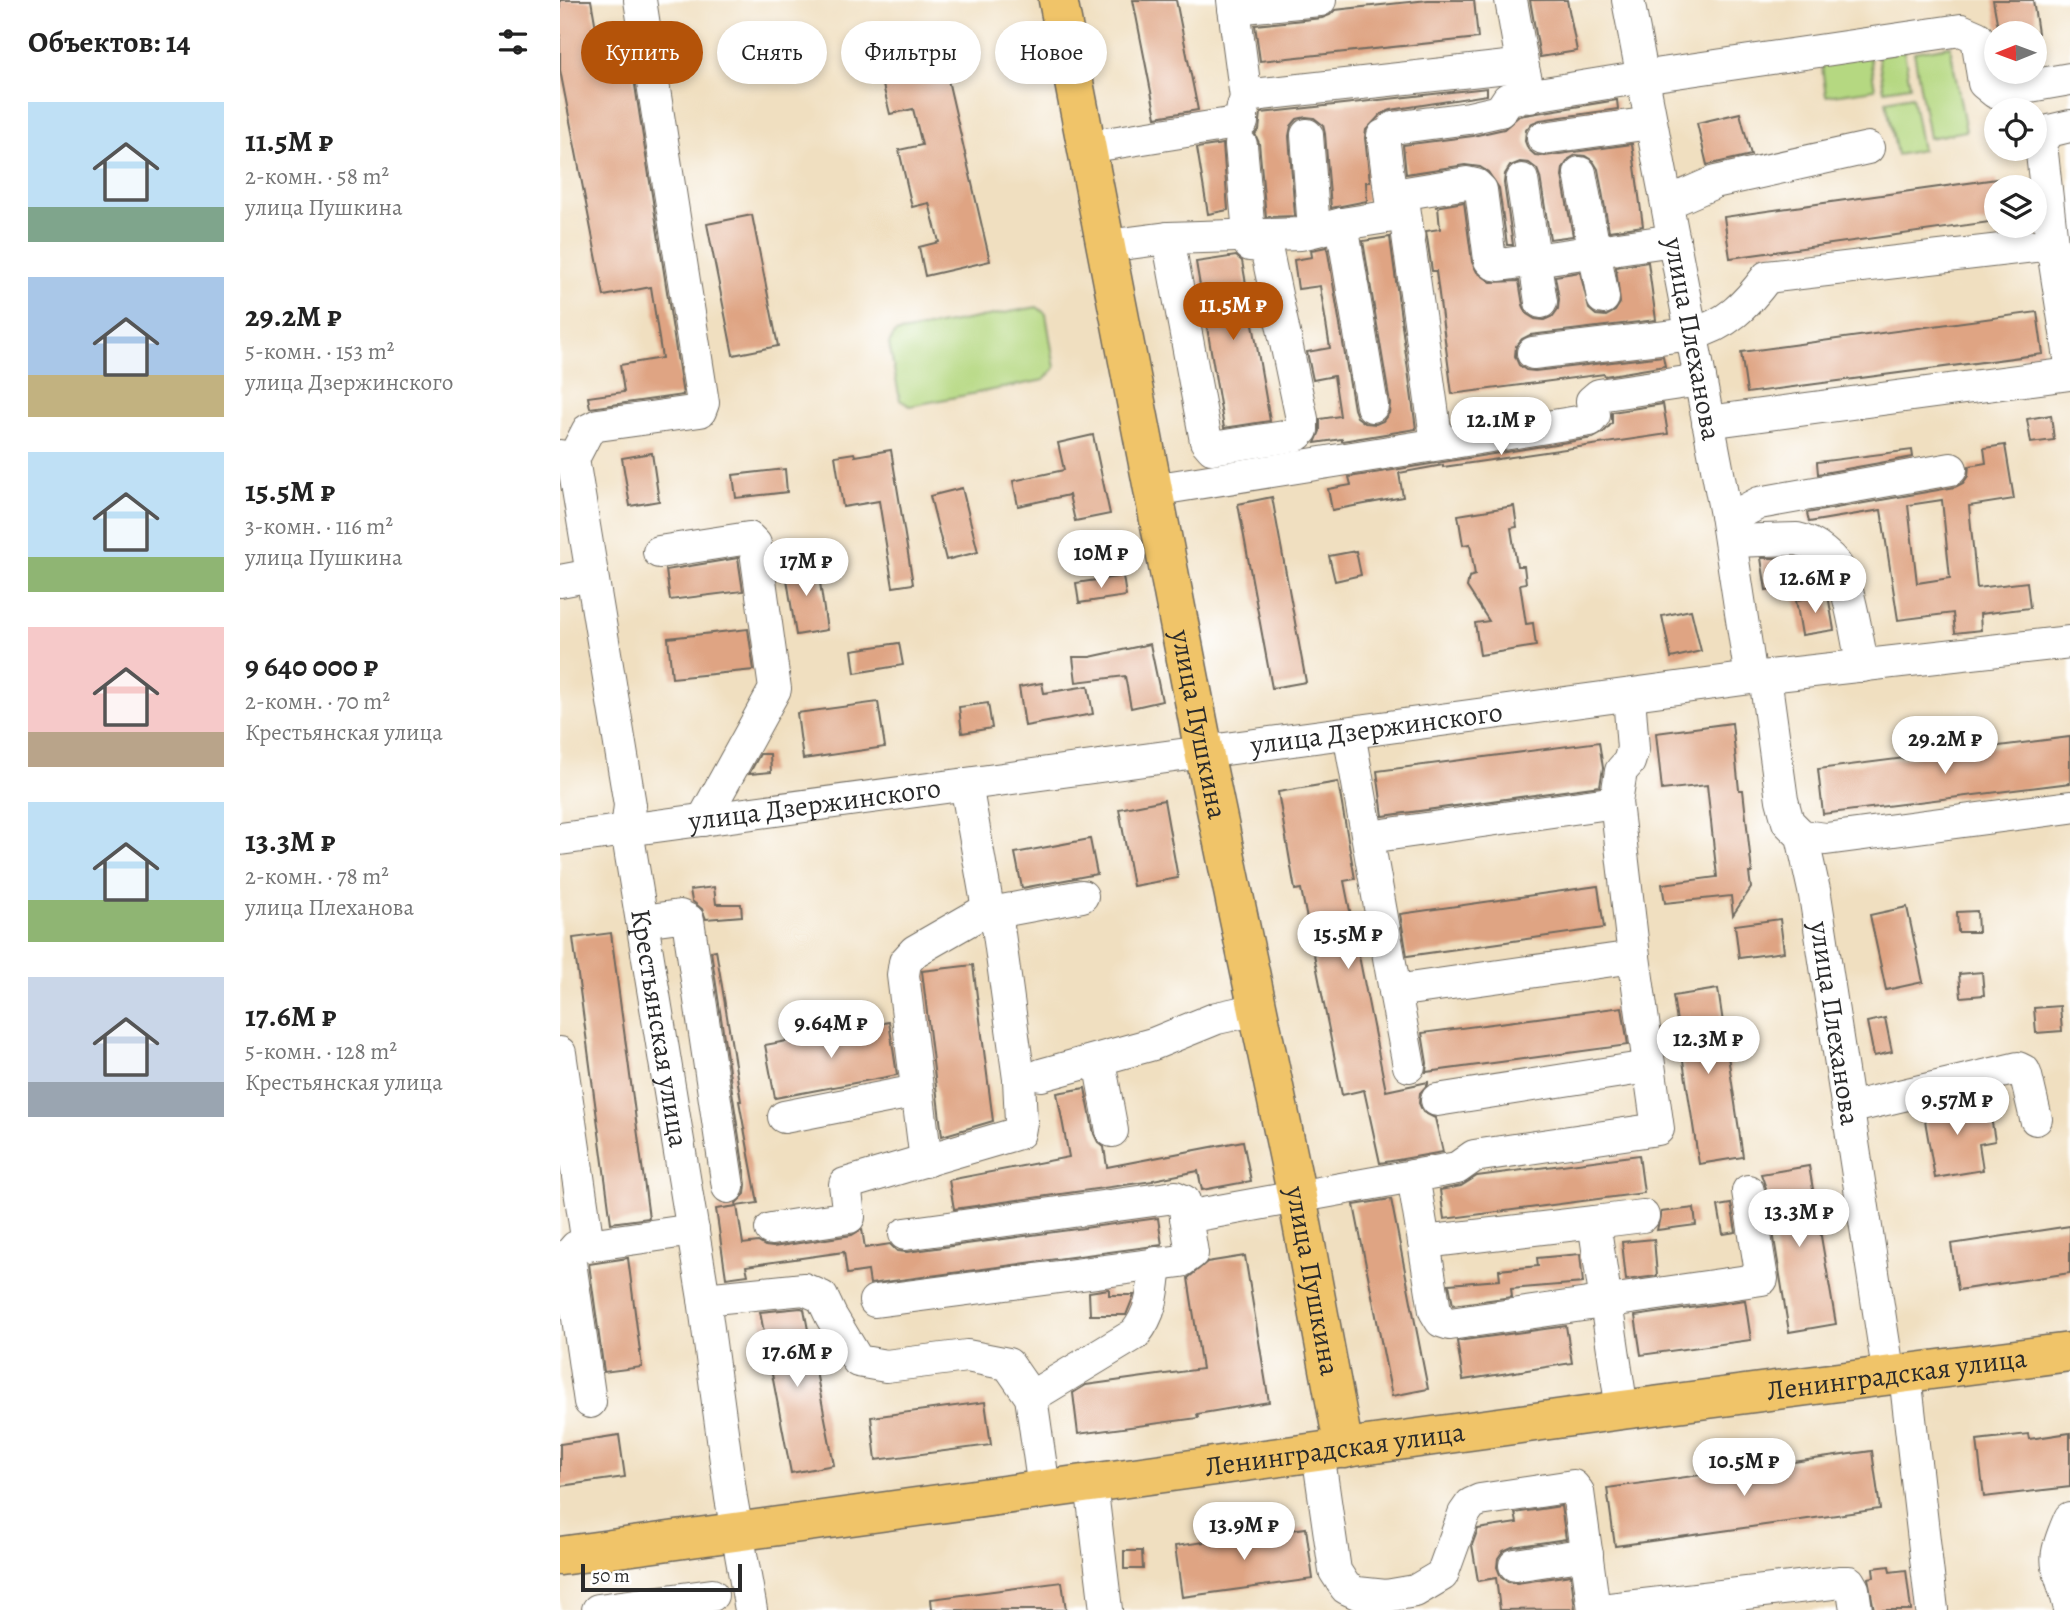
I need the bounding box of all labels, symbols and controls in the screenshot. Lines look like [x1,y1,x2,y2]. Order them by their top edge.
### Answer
chip: Купить [581,21,703,84]
chip: Снять [717,21,827,84]
chip: Фильтры [841,21,981,84]
chip: Новое [995,21,1107,84]
north arrow [1984,21,2048,84]
map controls [1984,21,2047,238]
text: Объектов: 14 [28,22,190,62]
icon: filters [494,23,532,61]
button: locate [1984,98,2047,161]
text: 11.5M ₽ [245,121,333,161]
icon: home [84,130,168,214]
text: 2-комн. · 58 m² [245,161,389,192]
button: layers [1984,175,2047,238]
text: улица Пушкина [245,192,403,223]
street label: улица Плеханова [1654,233,1730,444]
pin: 11.5M ₽ [1168,282,1298,342]
text: 11.5M ₽ [1199,289,1267,320]
text: 29.2M ₽ [245,296,342,336]
icon: home [84,305,168,389]
text: 5-комн. · 153 m² [245,336,394,367]
text: улица Дзержинского [245,367,453,398]
pin: 12.1M ₽ [1436,398,1566,457]
text: 12.1M ₽ [1467,404,1535,435]
text: 15.5M ₽ [245,471,335,511]
icon: home [84,480,168,564]
text: 3-комн. · 116 m² [245,511,393,542]
pin: 10M ₽ [1052,530,1150,590]
text: 10M ₽ [1074,537,1128,568]
pin: 17M ₽ [757,538,855,598]
text: улица Пушкина [245,542,403,573]
text: 17M ₽ [779,545,833,576]
pin: 12.6M ₽ [1750,556,1880,615]
text: 12.6M ₽ [1779,562,1851,593]
street label: улица Пушкина [1162,626,1237,822]
text: 9 640 000 ₽ [245,646,378,686]
icon: home [84,655,168,739]
text: 2-комн. · 70 m² [245,686,390,717]
street label: улица Дзержинского [1247,693,1505,765]
pin: 29.2M ₽ [1880,716,2010,776]
text: Крестьянская улица [245,717,443,748]
text: 29.2M ₽ [1908,723,1982,754]
street label: улица Дзержинского [685,769,943,841]
text: 13.3M ₽ [245,821,335,861]
icon: home [84,830,168,914]
text: 2-комн. · 78 m² [245,861,389,892]
text: улица Плеханова [245,892,414,923]
street label: Крестьянская улица [621,906,698,1150]
pin: 15.5M ₽ [1283,912,1413,971]
text: 15.5M ₽ [1313,918,1383,949]
street label: улица Плеханова [1800,918,1869,1128]
text: 17.6M ₽ [245,996,337,1036]
pin: 9.64M ₽ [766,1000,896,1060]
icon: home [84,1005,168,1089]
text: 9.64M ₽ [794,1007,868,1038]
pin: 12.3M ₽ [1643,1016,1773,1076]
text: 12.3M ₽ [1673,1023,1743,1054]
text: 5-комн. · 128 m² [245,1036,397,1067]
text: Крестьянская улица [245,1067,443,1098]
pin: 9.57M ₽ [1892,1078,2022,1137]
text: 9.57M ₽ [1921,1084,1993,1115]
street label: улица Пушкина [1276,1182,1349,1379]
pin: 13.3M ₽ [1734,1190,1864,1249]
text: 13.3M ₽ [1764,1196,1834,1227]
pin: 17.6M ₽ [732,1330,862,1389]
text: 17.6M ₽ [762,1336,832,1367]
street label: Ленинградская улица [1764,1339,2029,1410]
street label: Ленинградская улица [1202,1413,1467,1486]
pin: 10.5M ₽ [1679,1438,1809,1498]
text: 10.5M ₽ [1709,1445,1779,1476]
pin: 13.9M ₽ [1179,1502,1309,1562]
text: 13.9M ₽ [1209,1509,1279,1540]
scale bar [581,1561,742,1593]
text: 50 m [592,1563,630,1589]

